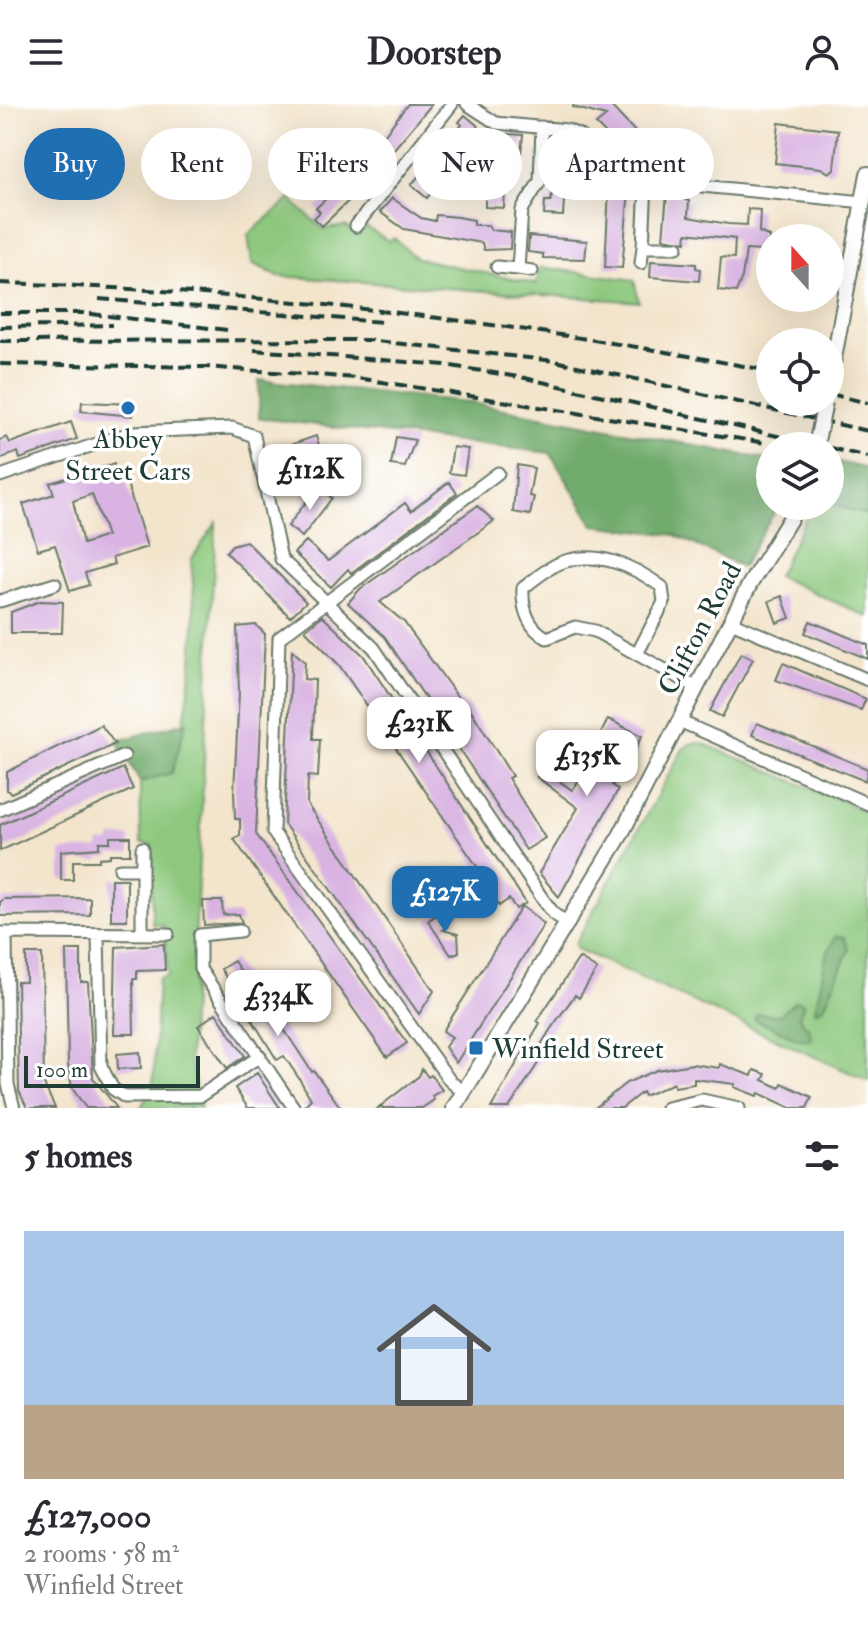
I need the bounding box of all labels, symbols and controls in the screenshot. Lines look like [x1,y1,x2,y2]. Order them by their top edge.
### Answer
icon: menu [24,30,68,74]
text: Doorstep [367,30,501,75]
icon: person [800,30,844,74]
chip: Buy [24,128,125,200]
chip: Rent [141,128,252,200]
chip: Filters [268,128,397,200]
chip: New [413,128,522,200]
chip: Apartment [538,128,714,200]
north arrow [756,224,844,312]
map controls [756,224,844,520]
button: locate [756,328,844,416]
marker: Abbey Street Cars [119,399,137,417]
place label: Abbey Street Cars [65,422,191,489]
button: layers [756,432,844,520]
pin: £112K [254,444,366,512]
text: £112K [276,454,344,486]
street label: Clifton Road [651,556,750,701]
pin: £231K [363,697,475,765]
text: £231K [385,707,453,739]
pin: £135K [531,730,643,798]
text: £135K [554,740,620,772]
pin: £127K [389,866,501,934]
text: £127K [410,876,480,908]
pin: £334K [222,970,334,1038]
text: £334K [243,980,313,1012]
place label: Winfield Street [491,1032,664,1067]
marker: Winfield Street [467,1039,485,1057]
scale bar [24,1052,200,1088]
text: 100 m [36,1056,88,1084]
icon: filters [800,1134,844,1178]
text: 5 homes [24,1135,132,1178]
icon: home [362,1283,506,1427]
text: £127,000 [24,1495,151,1538]
text: 2 rooms · 58 m² [24,1538,179,1570]
text: Winfield Street [24,1570,183,1602]

